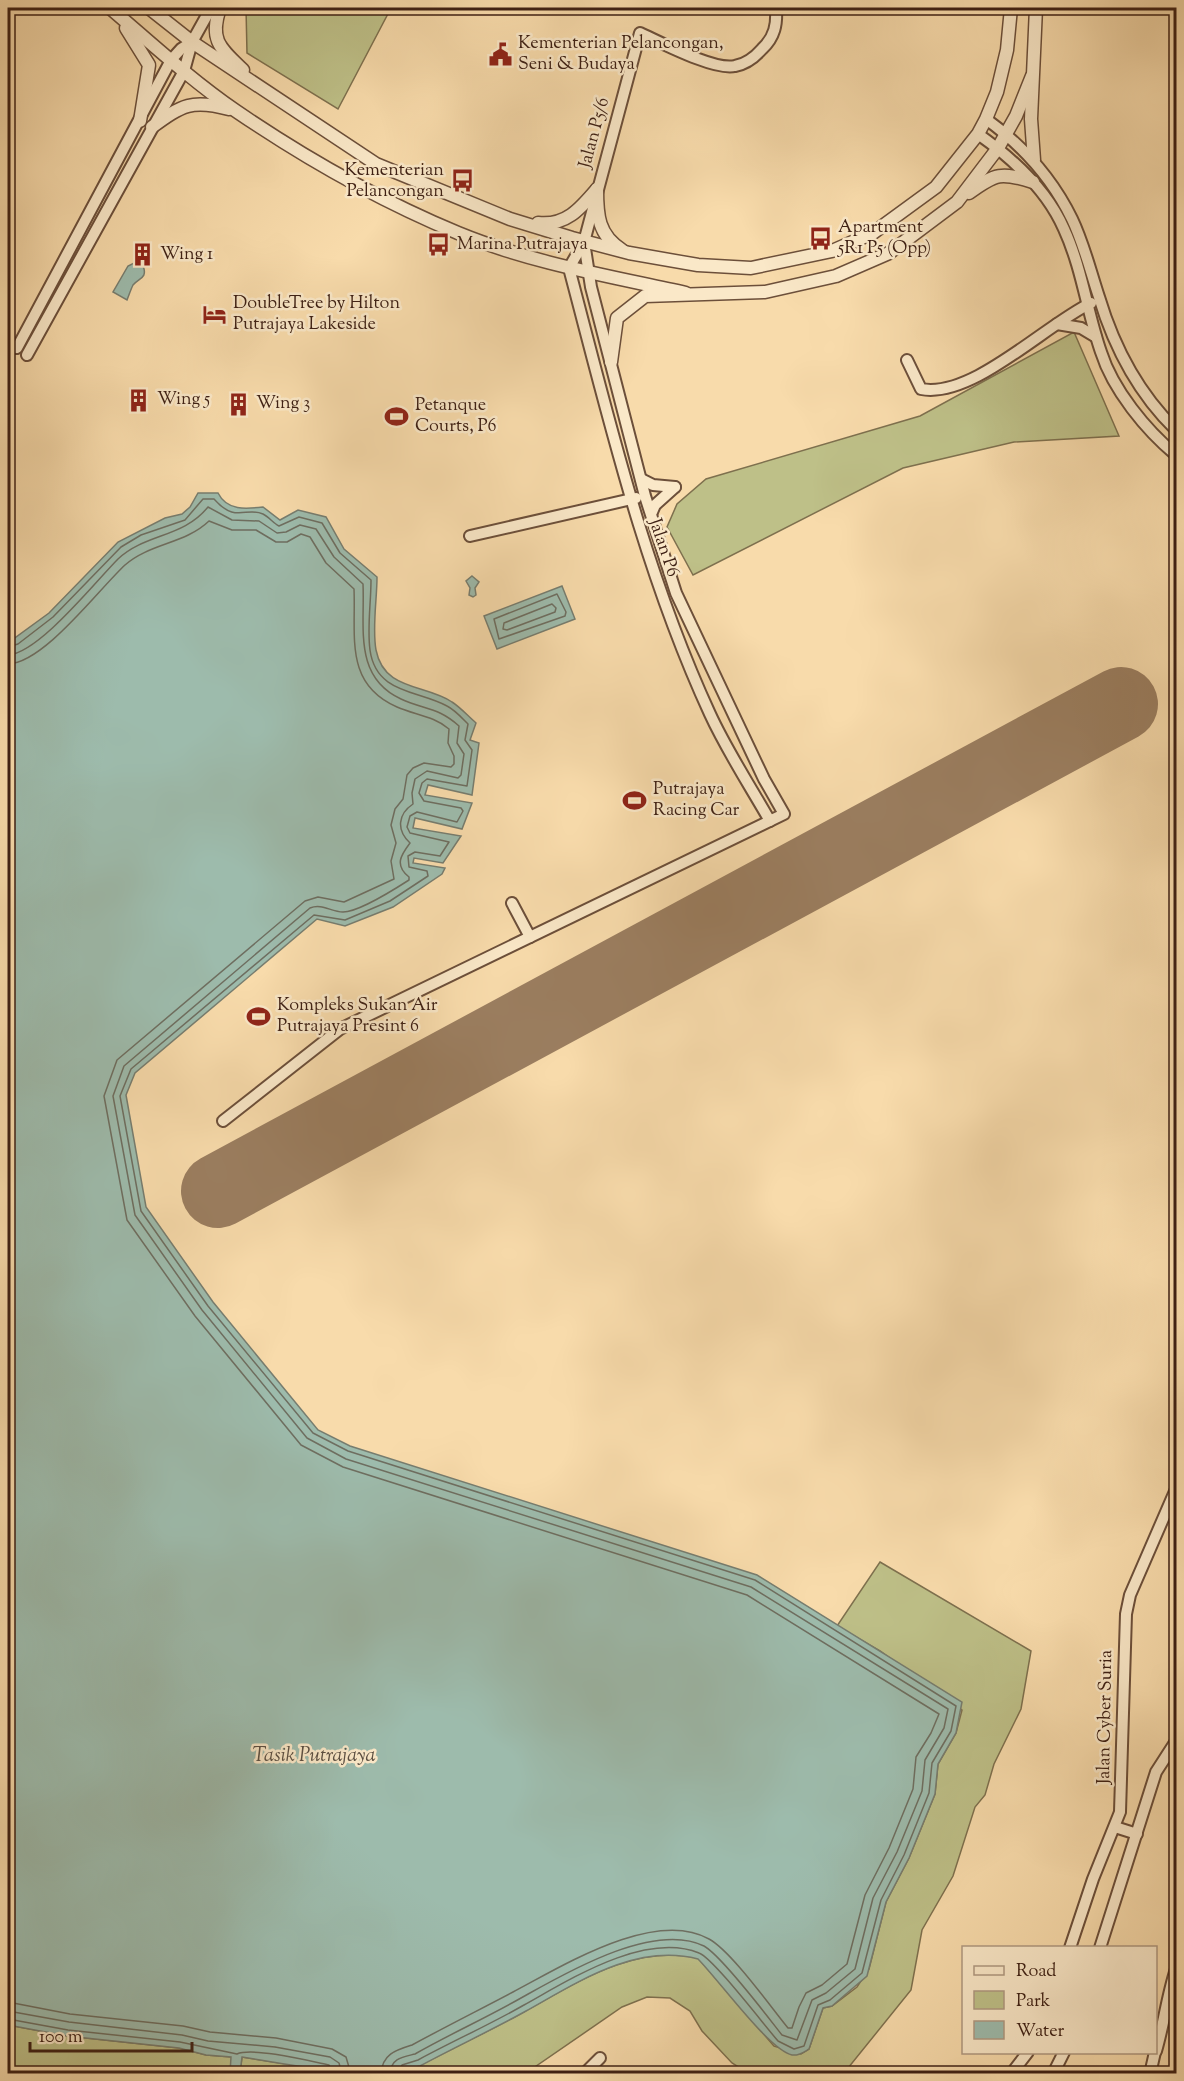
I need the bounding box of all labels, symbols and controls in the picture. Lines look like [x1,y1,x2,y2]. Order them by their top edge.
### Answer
place label: Kementerian Pelancongan, Seni & Budaya [518,31,723,78]
public building icon: Kementerian Pelancongan, Seni & Budaya [487,41,513,67]
street label: Jalan P5/6 [573,95,617,172]
place label: Kementerian Pelancongan [344,158,444,205]
bus stop icon: Kementerian Pelancongan [449,168,475,194]
place label: Apartment 5R1 P5 (Opp) [837,215,931,262]
bus stop icon: Apartment 5R1 P5 (Opp) [807,225,833,251]
bus stop icon: Marina Putrajaya [426,232,452,258]
place label: Marina Putrajaya [457,232,588,258]
building icon: Wing 1 [129,242,155,268]
place label: Wing 1 [160,242,213,268]
place label: DoubleTree by Hilton Putrajaya Lakeside [233,291,400,338]
hotel icon: DoubleTree by Hilton Putrajaya Lakeside [202,301,228,327]
building icon: Wing 5 [126,387,152,413]
place label: Wing 5 [157,387,210,413]
building icon: Wing 3 [225,391,251,417]
place label: Wing 3 [256,391,310,417]
place label: Petanque Courts, P6 [415,393,496,440]
sports icon: Petanque Courts, P6 [384,403,410,429]
street label: Jalan P6 [641,514,685,581]
place label: Putrajaya Racing Car [653,777,740,824]
sports icon: Putrajaya Racing Car [622,787,648,813]
place label: Kompleks Sukan Air Putrajaya Presint 6 [277,993,438,1040]
sports icon: Kompleks Sukan Air Putrajaya Presint 6 [246,1003,272,1029]
street label: Jalan Cyber Suria [1092,1650,1120,1785]
water label: Tasik Putrajaya [252,1742,376,1771]
legend [962,1946,1157,2054]
text: Road [1016,1959,1056,1985]
text: Park [1016,1989,1051,2015]
scale bar [30,2015,192,2053]
text: Water [1016,2019,1065,2045]
text: 100 m [39,2025,83,2051]

